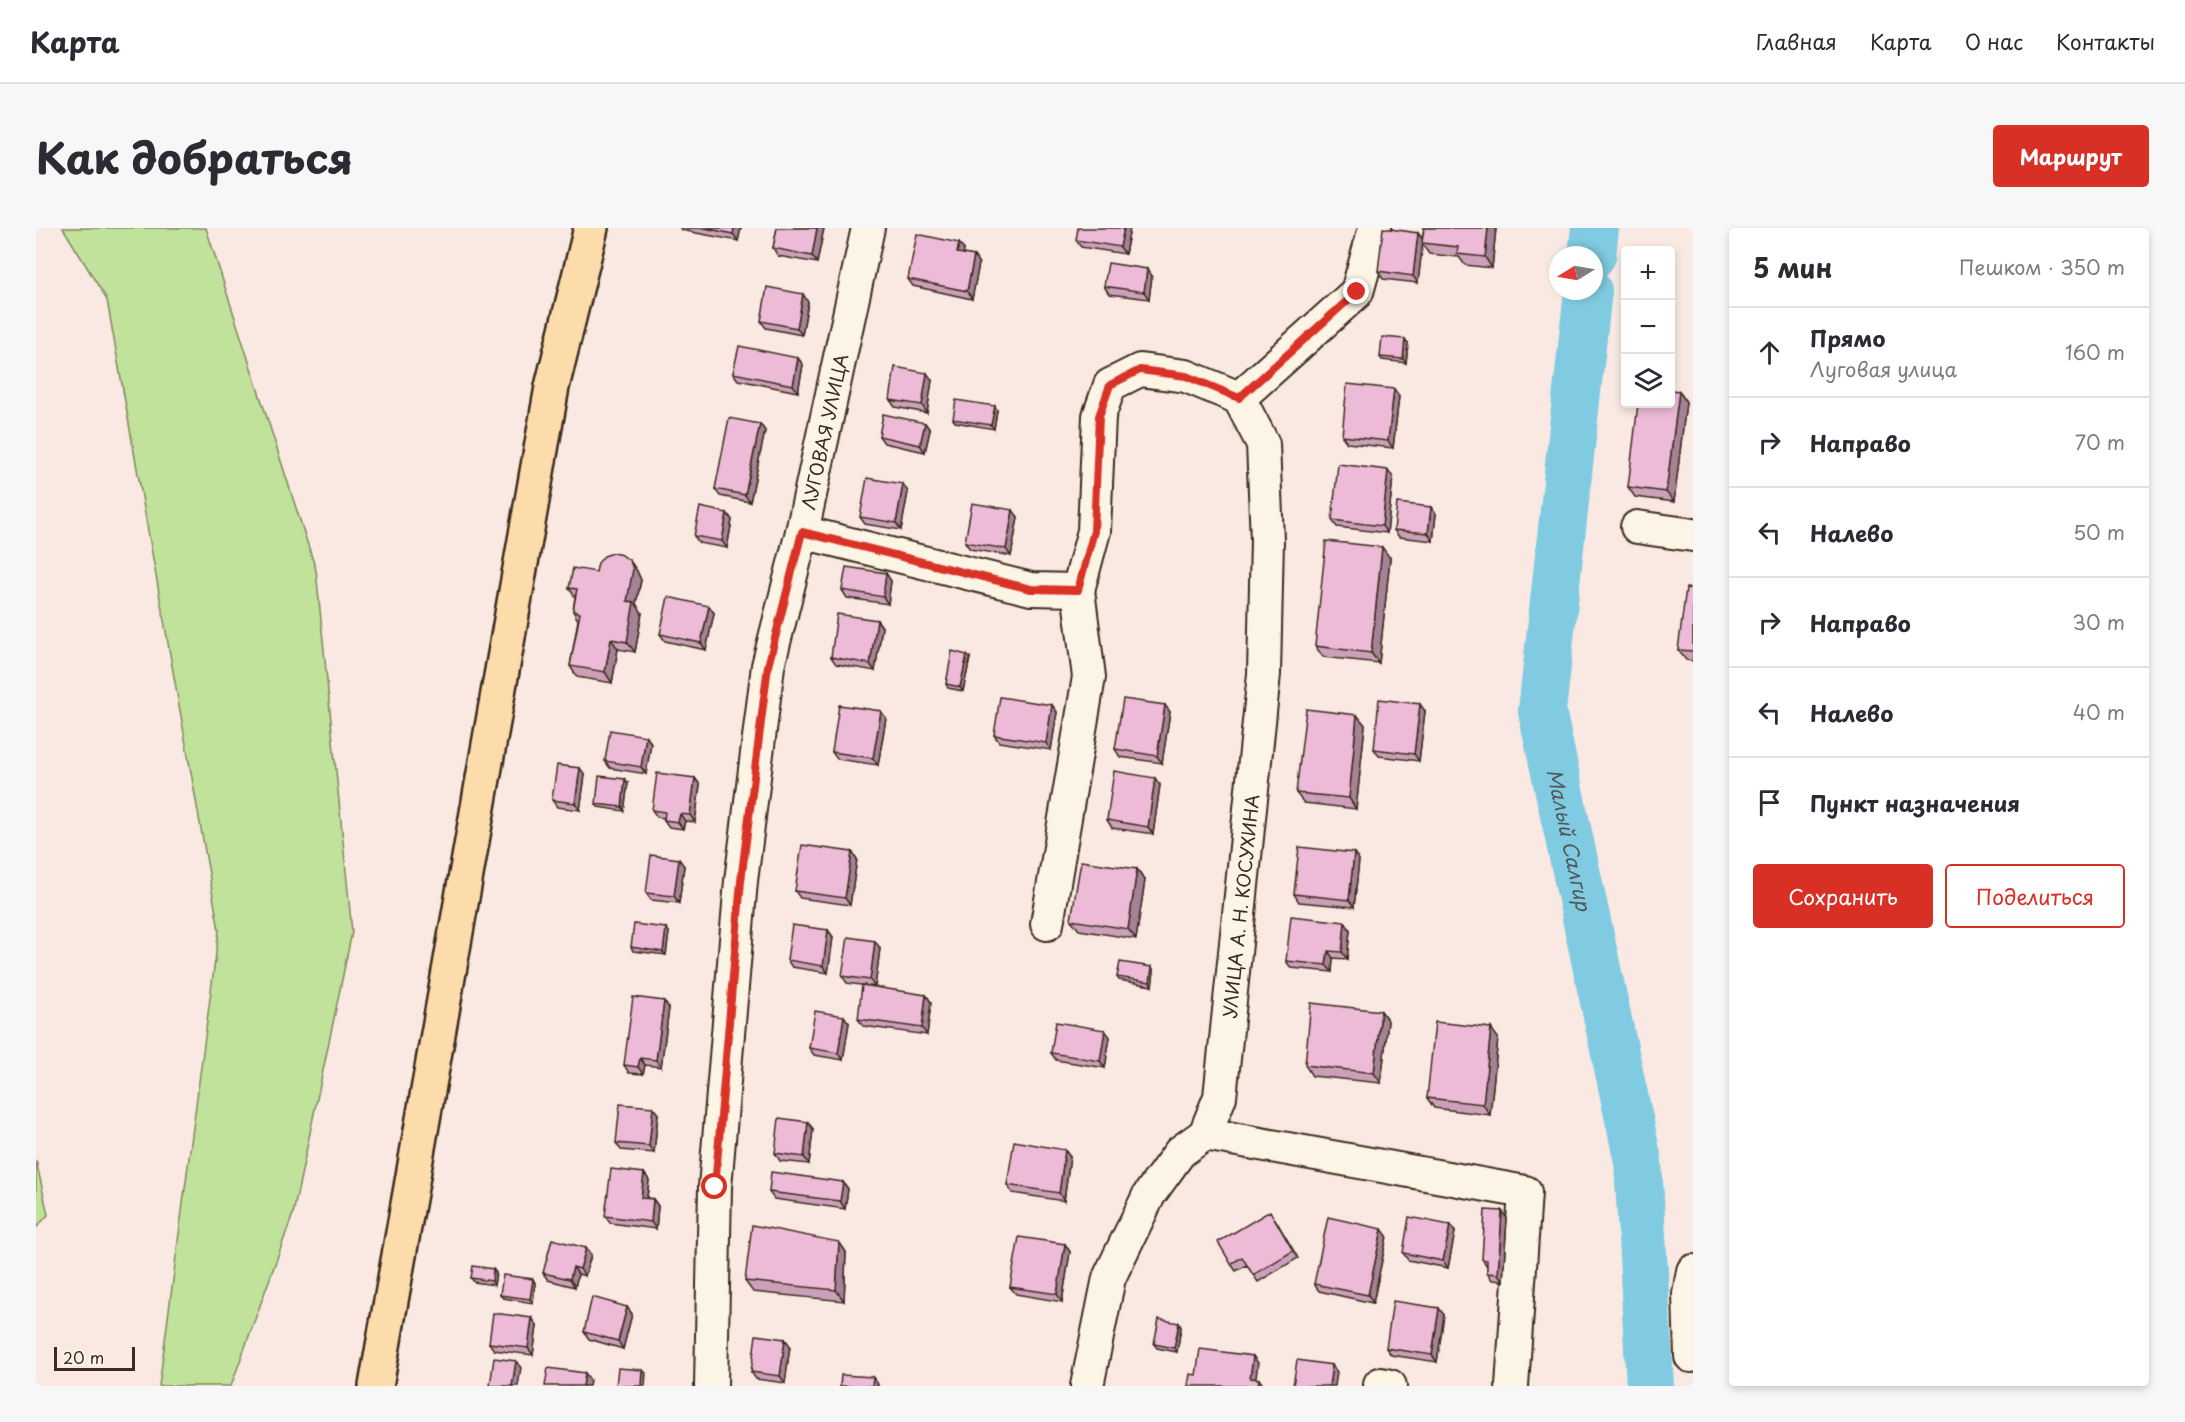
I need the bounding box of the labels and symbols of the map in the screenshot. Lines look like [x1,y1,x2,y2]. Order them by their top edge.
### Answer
north arrow [1549,246,1603,300]
route end [1343,278,1369,304]
street label: ЛУГОВАЯ УЛИЦА [794,351,854,512]
water label: Малый Салгир [1540,766,1599,914]
street label: УЛИЦА А. Н. КОСУХИНА [1215,793,1265,1019]
route start [701,1173,727,1199]
scale bar [54,1344,135,1372]

